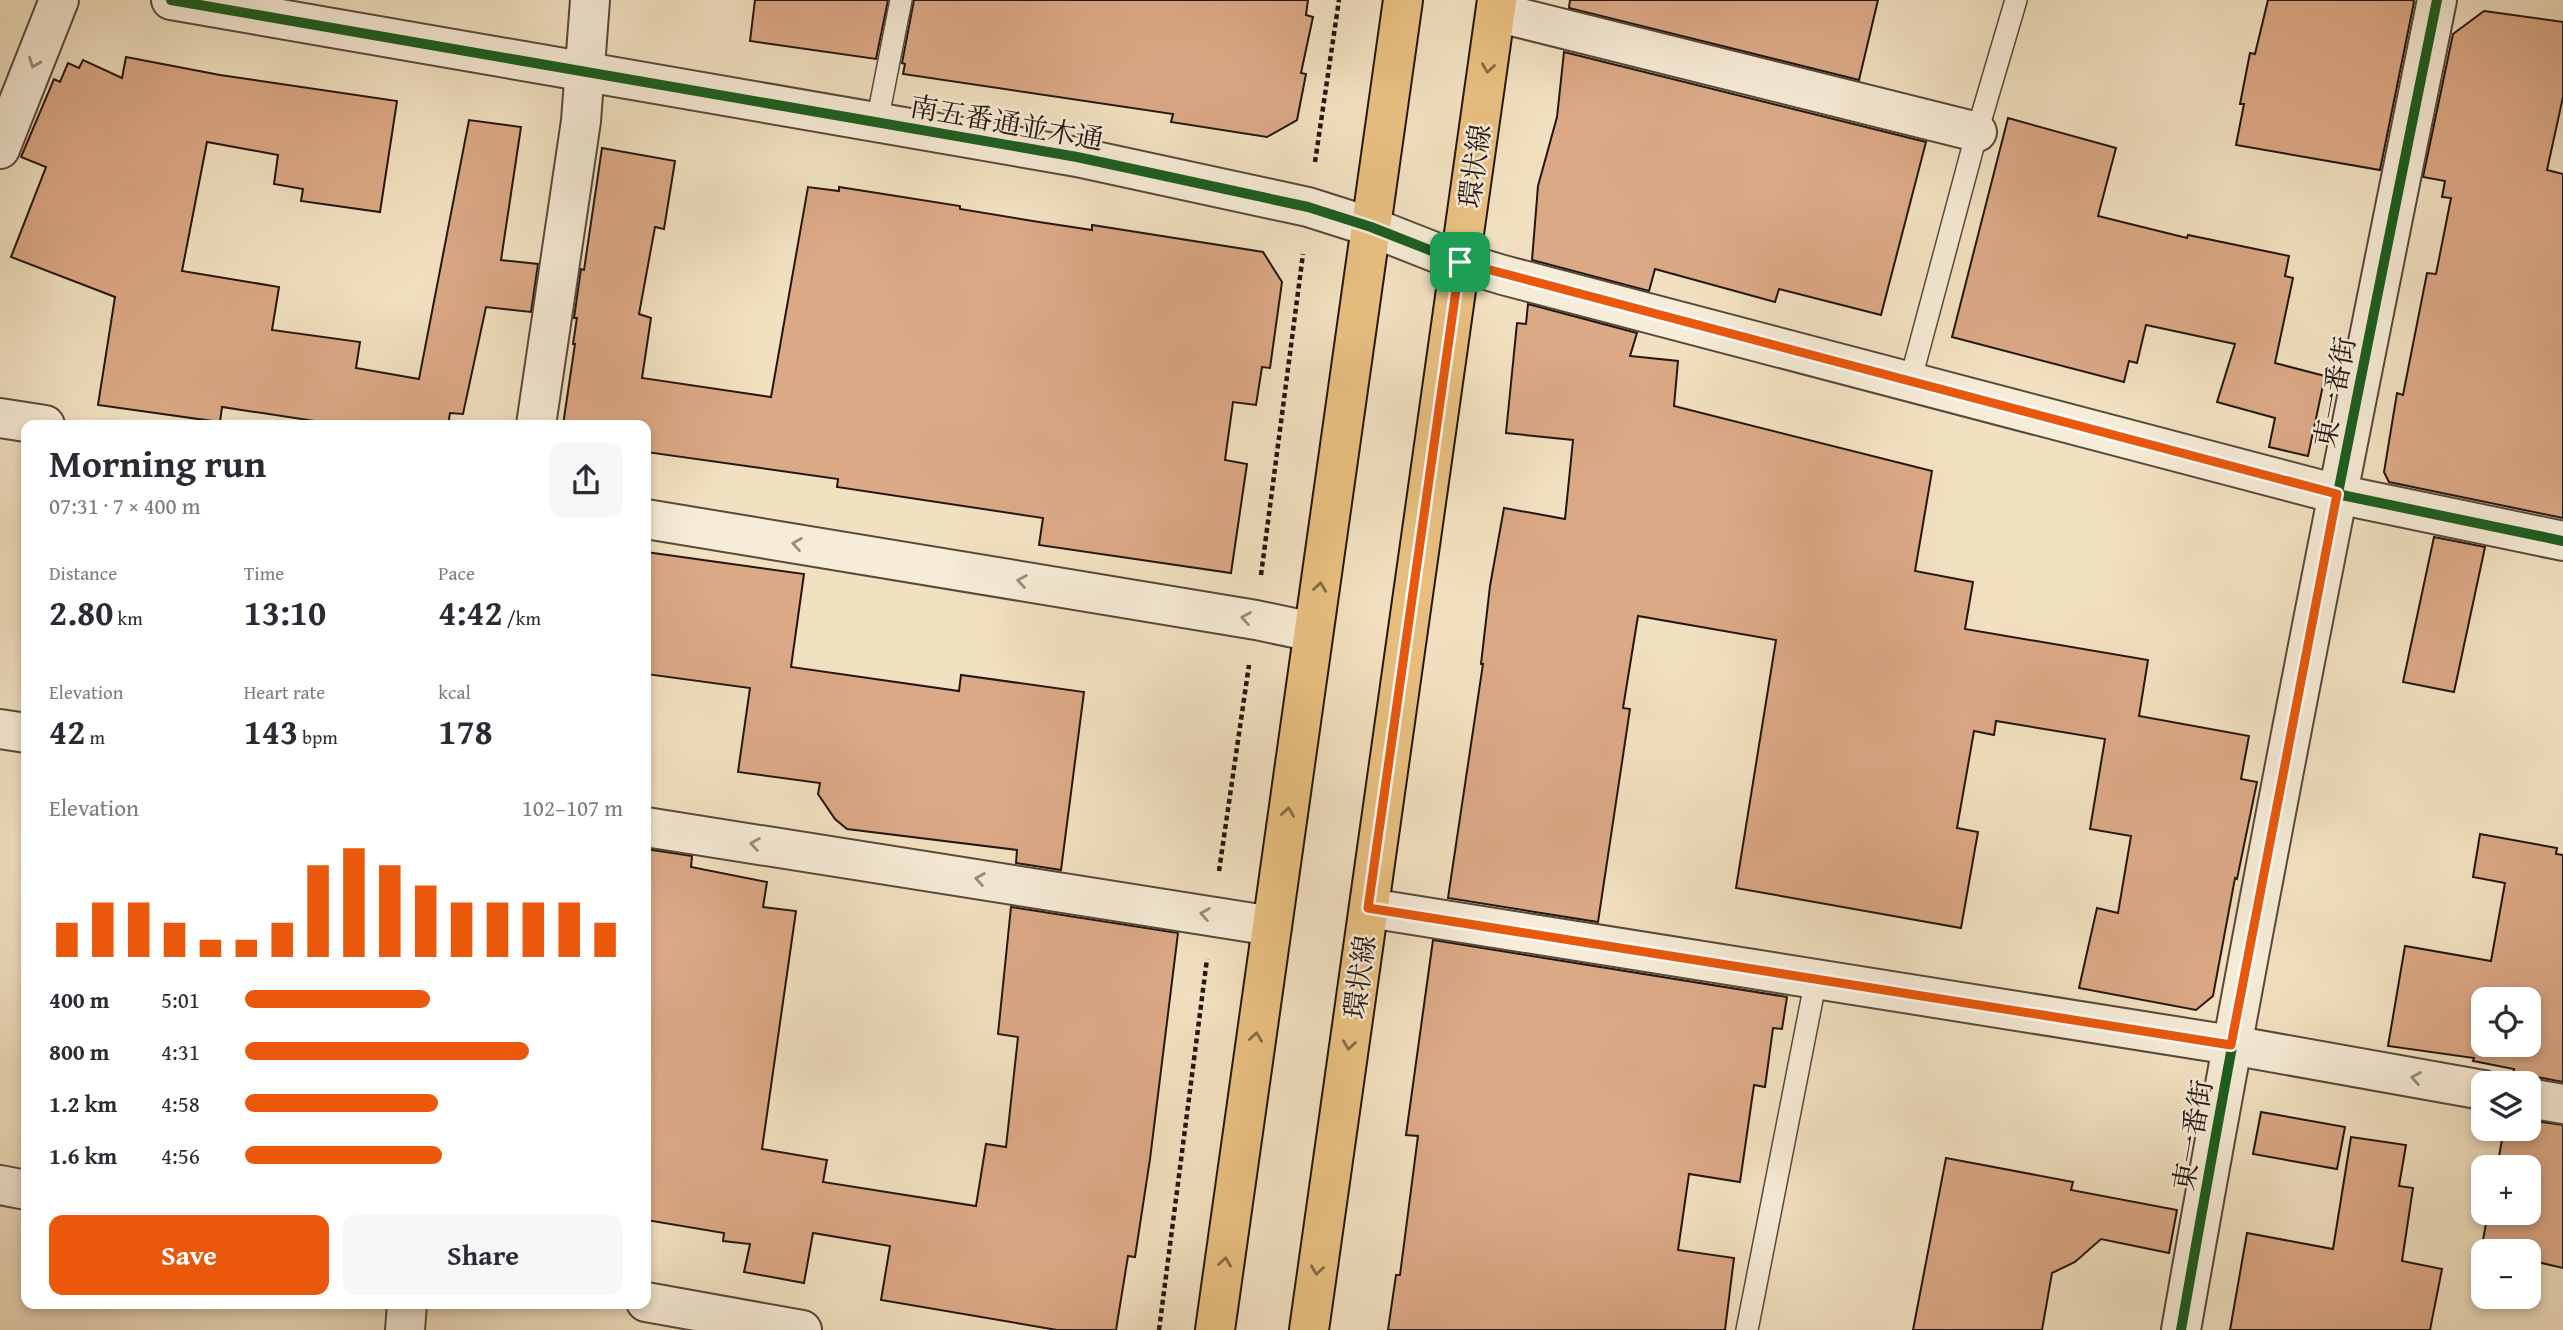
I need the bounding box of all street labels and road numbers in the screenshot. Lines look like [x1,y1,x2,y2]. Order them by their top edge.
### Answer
street label: 南五番通並木通 [907,85,1107,159]
street label: 環状線 [1448,122,1500,210]
street label: 東一番街 [2303,333,2365,451]
street label: 環状線 [1333,933,1385,1021]
street label: 東一番街 [2162,1076,2222,1194]

